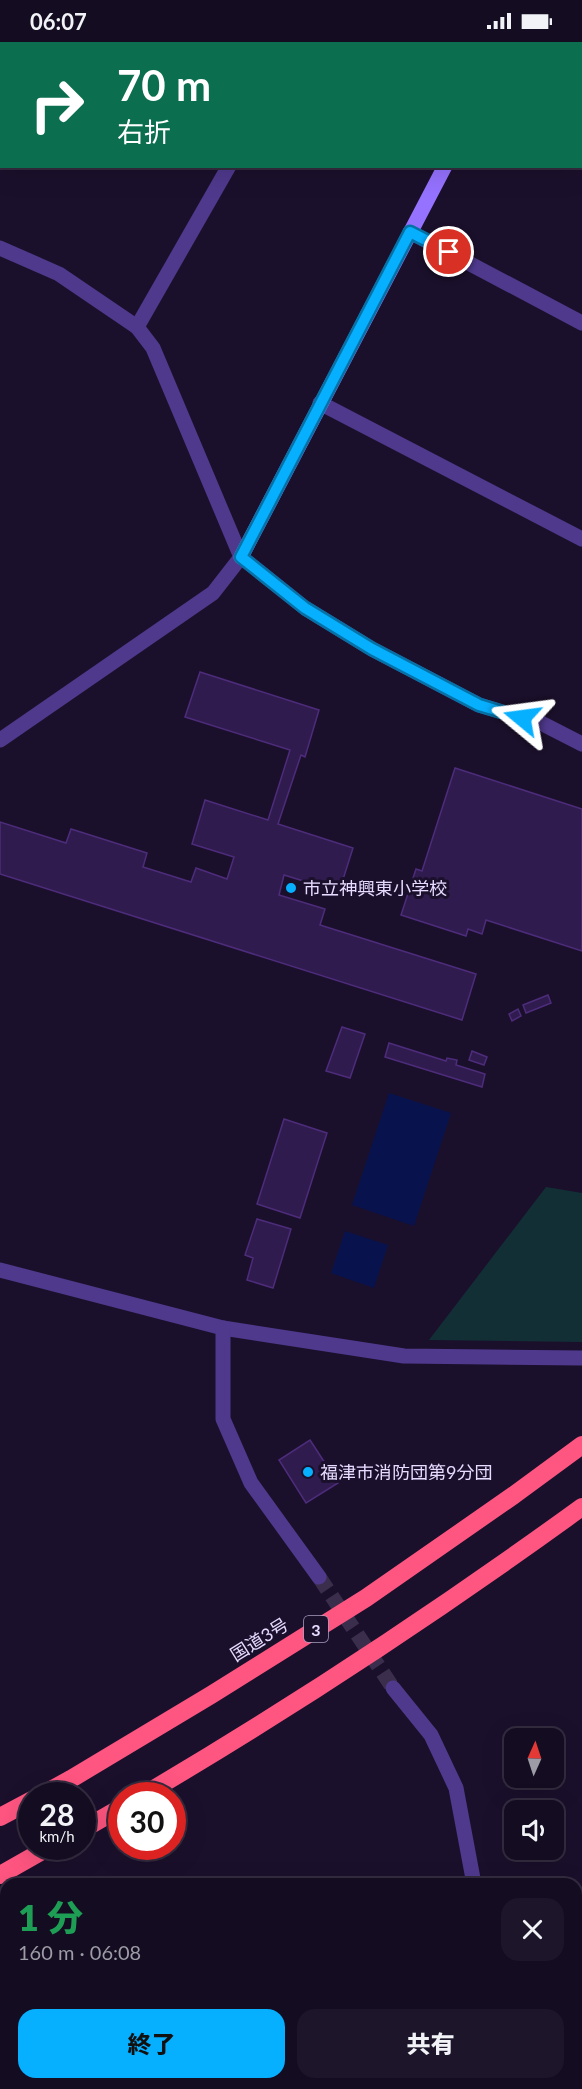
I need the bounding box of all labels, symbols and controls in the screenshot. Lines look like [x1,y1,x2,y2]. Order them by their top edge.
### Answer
text: 06:07 [30,8,87,35]
text: 70 m [117,60,211,110]
icon: right [18,66,96,144]
text: 右折 [117,115,171,148]
pin [423,226,474,277]
icon: arrive [432,235,465,268]
position arrow [490,686,554,750]
place label: 市立神興東小学校 [303,877,447,899]
marker: 市立神興東小学校 [284,881,298,895]
place label: 福津市消防団第9分団 [320,1461,492,1483]
marker: 福津市消防団第9分団 [301,1465,315,1479]
street label: 国道3号 [226,1613,292,1665]
road number: 3 [304,1616,328,1642]
north arrow [504,1728,564,1788]
map controls [504,1728,564,1860]
speed limit sign: 30 [108,1782,186,1860]
text: 28 [40,1796,74,1832]
button: sound [504,1800,564,1860]
text: km/h [39,1827,75,1845]
text: 1 分 [18,1895,83,1939]
button: close [501,1898,564,1961]
text: 160 m · 06:08 [18,1940,141,1964]
button: 終了 [18,2009,285,2078]
button: 共有 [297,2009,564,2078]

